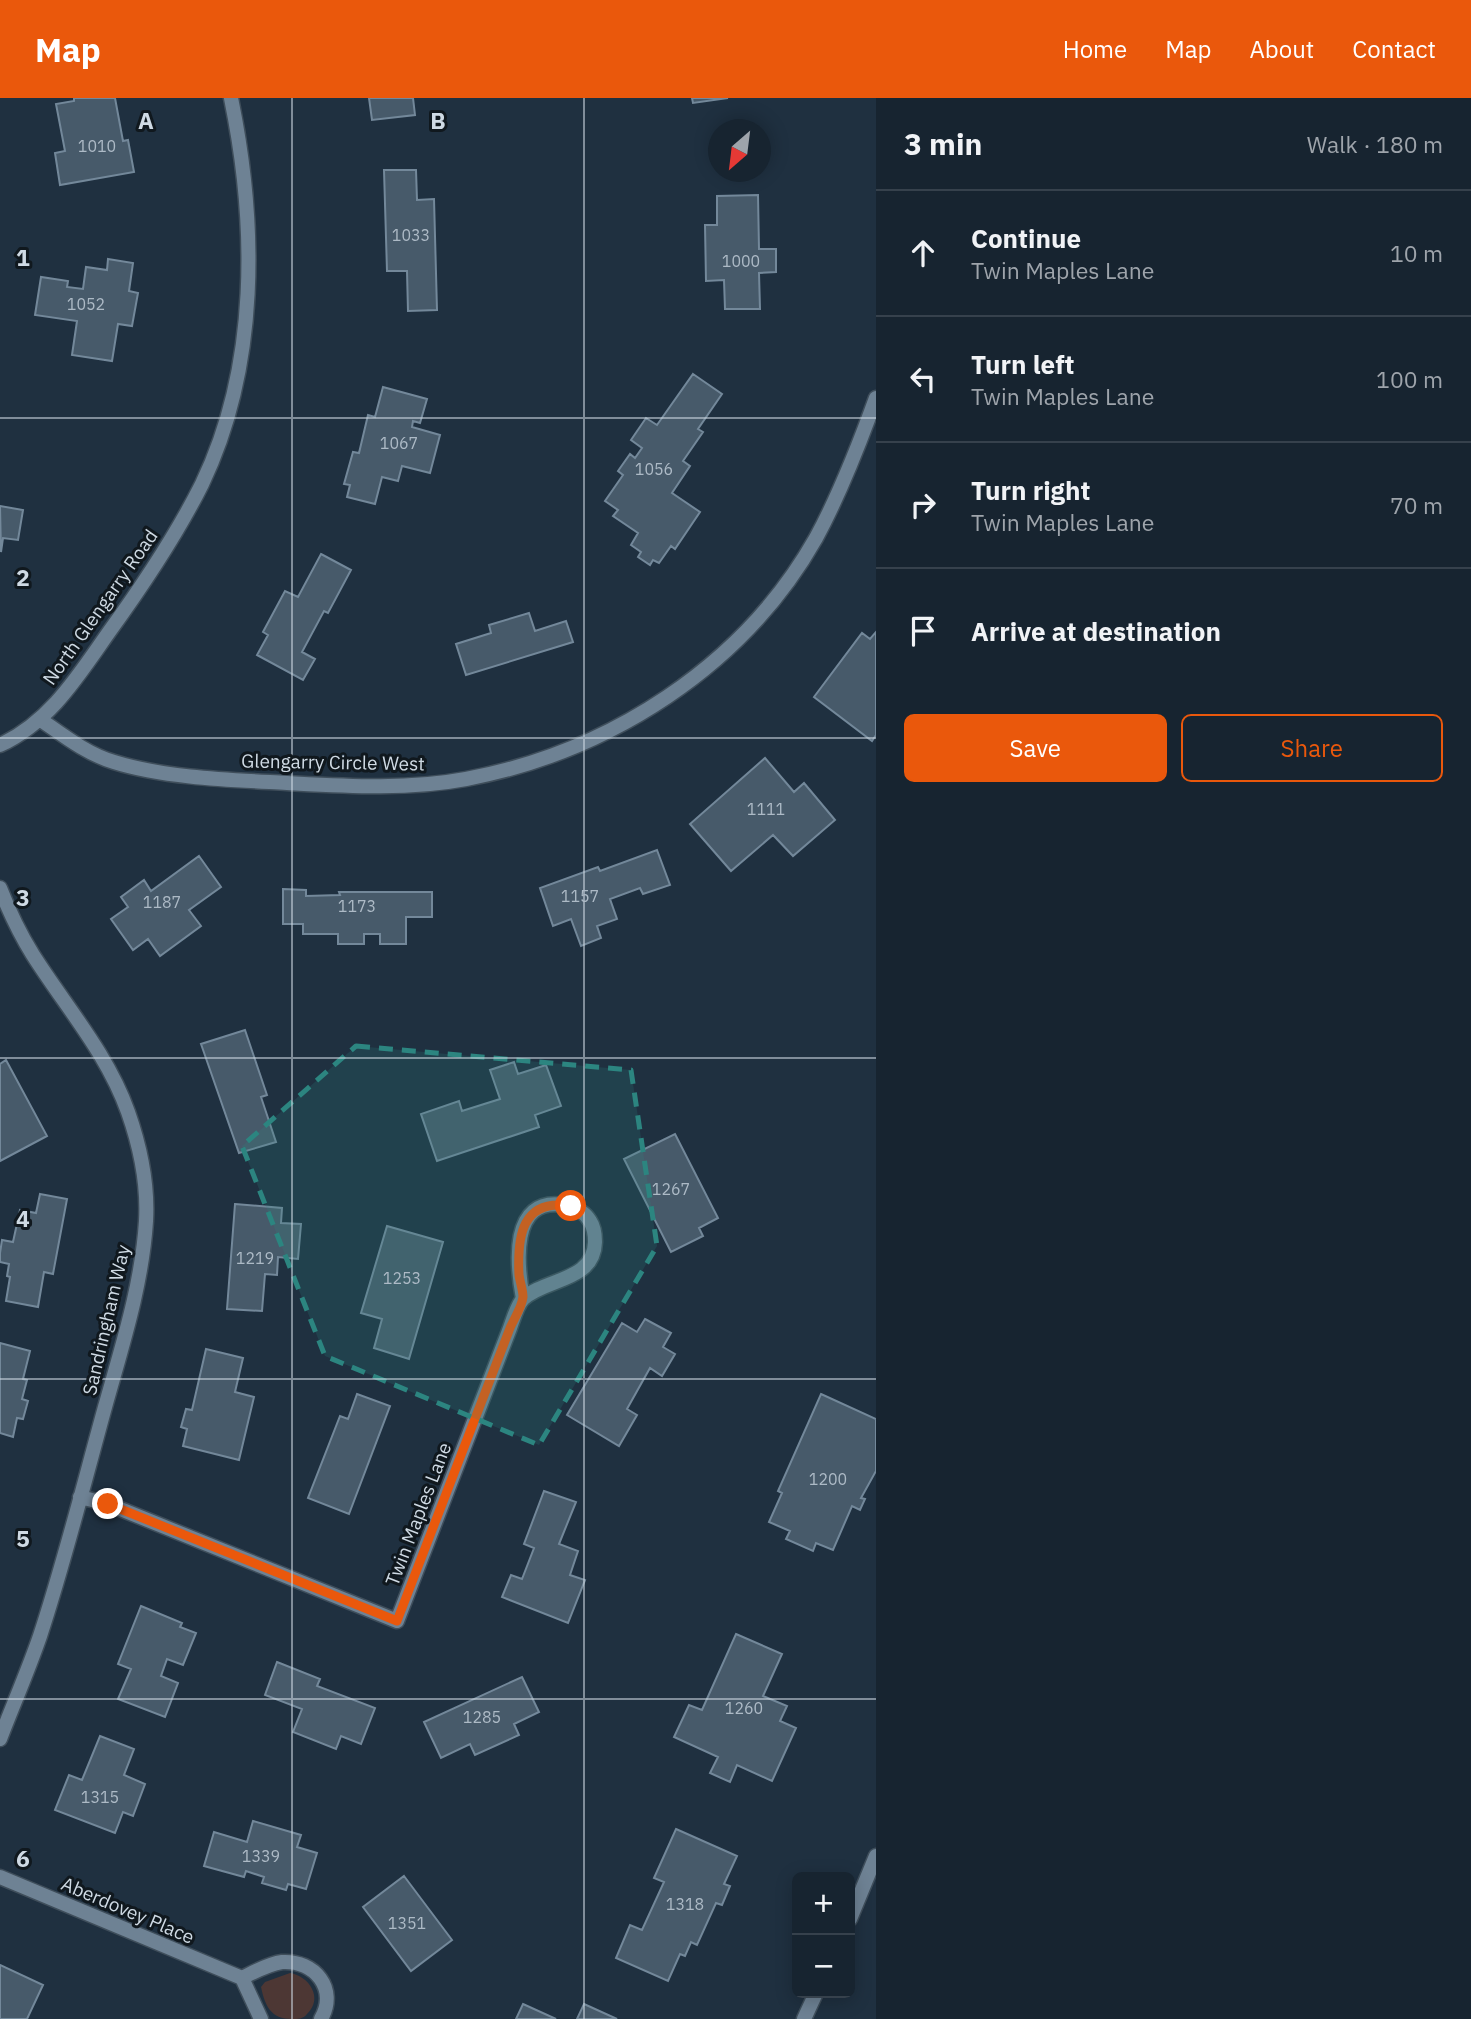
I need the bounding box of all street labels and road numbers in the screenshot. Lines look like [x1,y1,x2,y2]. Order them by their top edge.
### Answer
street label: North Glengarry Road [37,525,163,689]
street label: Glengarry Circle West [241,748,425,776]
street label: Sandringham Way [77,1242,135,1398]
street label: Twin Maples Lane [380,1439,456,1589]
street label: Aberdovey Place [58,1871,198,1949]

